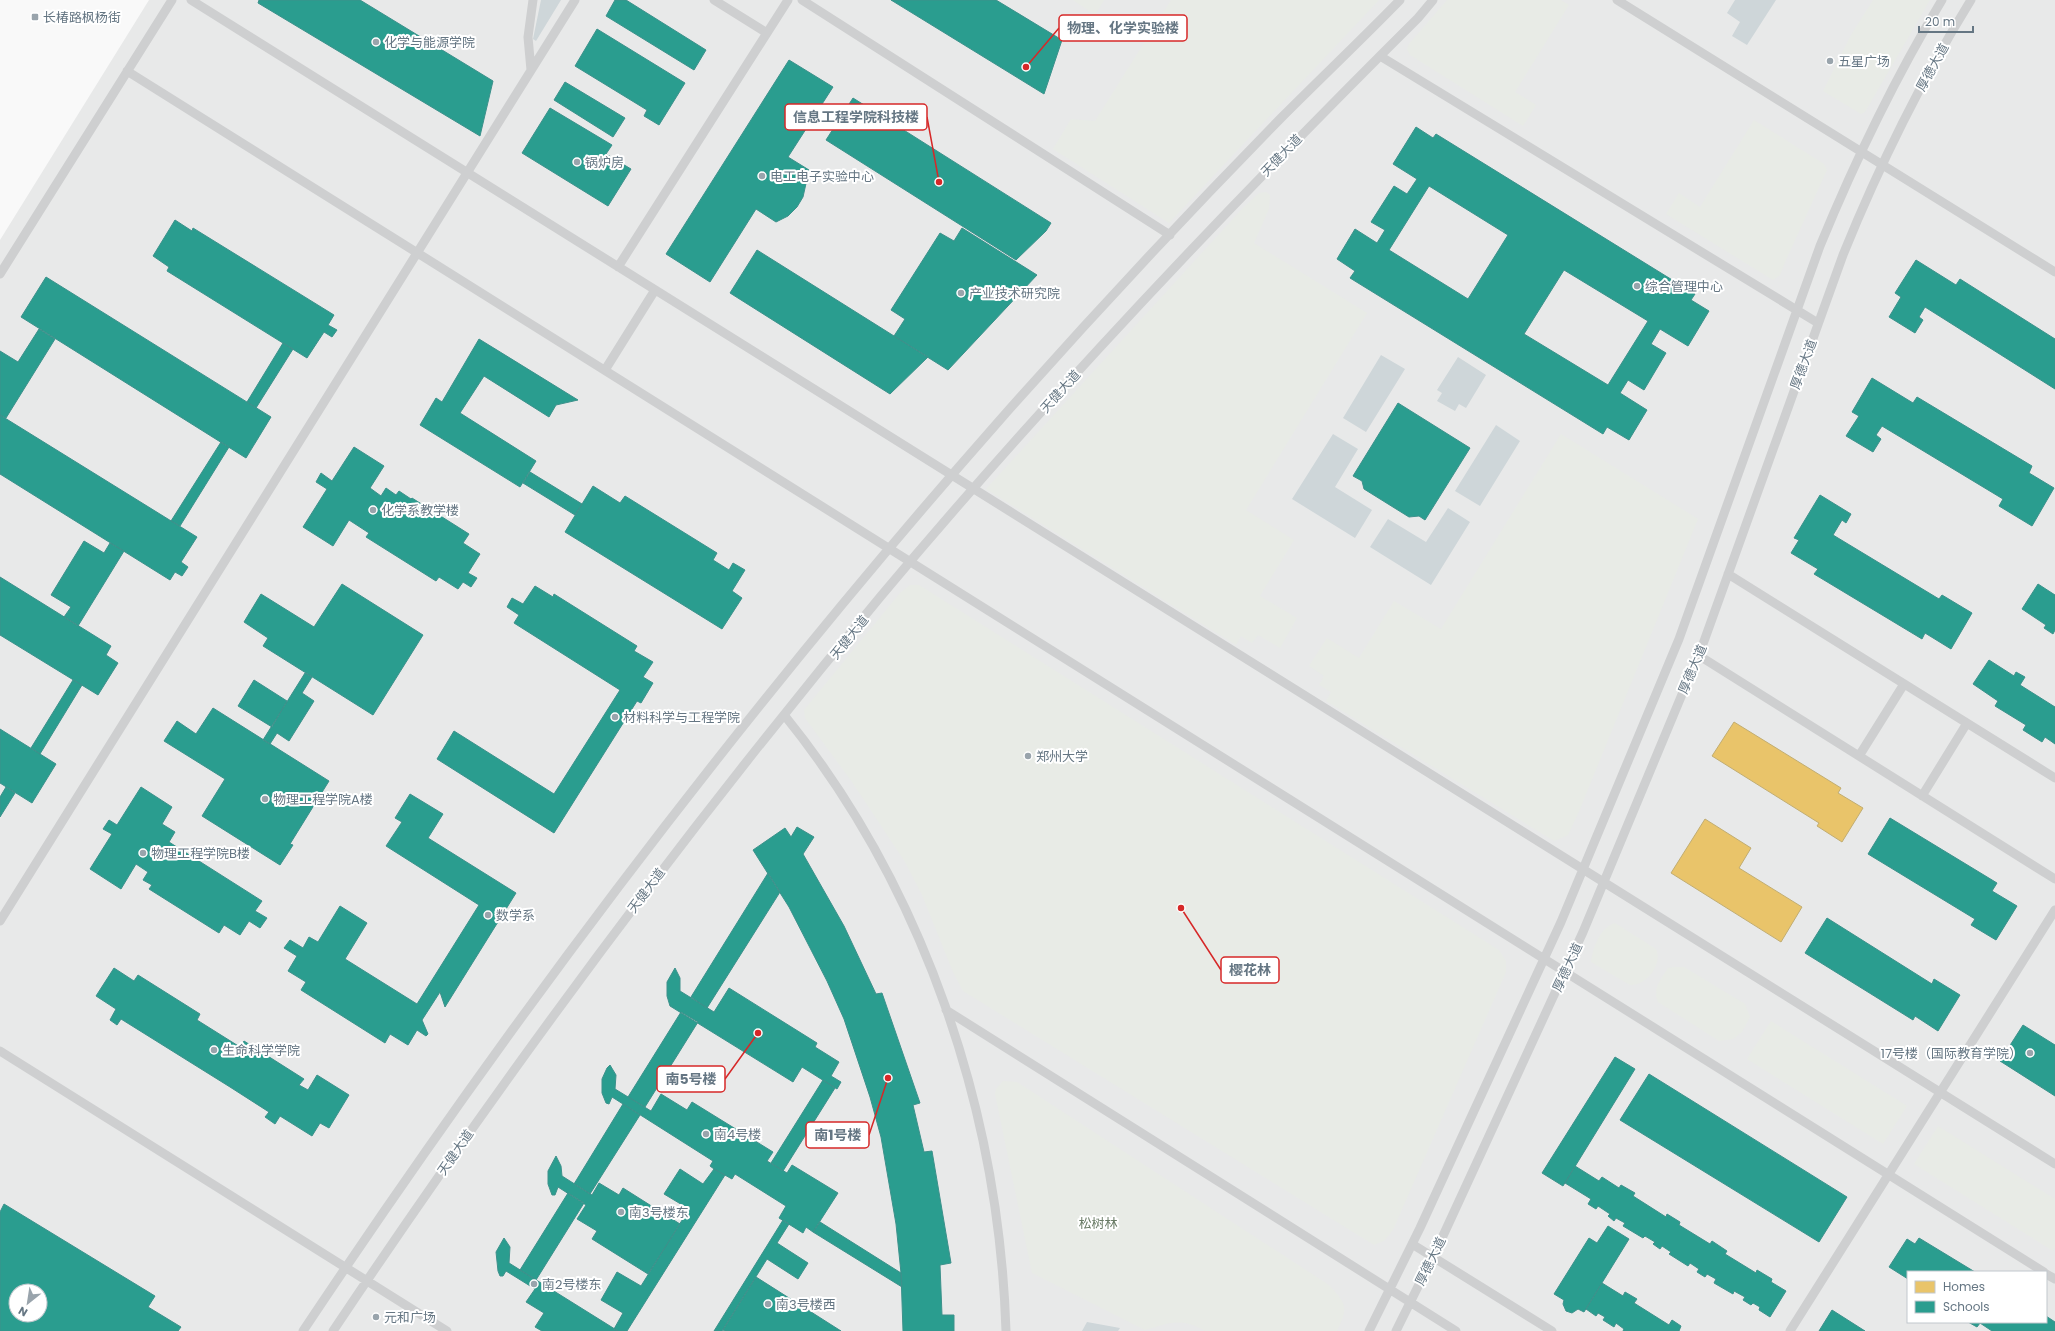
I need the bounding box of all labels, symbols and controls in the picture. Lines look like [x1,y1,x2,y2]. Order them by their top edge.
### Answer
place label: 长椿路枫杨街 [43,8,121,27]
scale bar [1919,8,1973,34]
marker: 长椿路枫杨街 [30,12,40,22]
text: 20 m [1925,13,1955,30]
callout: 物理、化学实验楼 [1059,15,1187,41]
text: 物理、化学实验楼 [1067,18,1179,38]
place label: 化学与能源学院 [384,33,475,52]
marker: 化学与能源学院 [371,37,381,47]
street label: 厚德大道 [1912,40,1953,95]
place label: 五星广场 [1838,52,1890,71]
marker: 五星广场 [1825,56,1835,66]
callout: 信息工程学院科技楼 [785,104,927,130]
text: 信息工程学院科技楼 [793,107,919,127]
street label: 天健大道 [1256,130,1306,181]
place label: 锅炉房 [585,153,624,172]
marker: 锅炉房 [572,157,582,167]
place label: 电工电子实验中心 [770,167,874,186]
marker: 电工电子实验中心 [757,171,767,181]
place label: 综合管理中心 [1645,277,1723,296]
marker: 综合管理中心 [1632,281,1642,291]
place label: 产业技术研究院 [969,284,1060,303]
marker: 产业技术研究院 [956,288,966,298]
street label: 厚德大道 [1786,336,1821,392]
street label: 天健大道 [1036,366,1085,417]
place label: 化学系教学楼 [381,501,459,520]
marker: 化学系教学楼 [368,505,378,515]
street label: 天健大道 [826,611,873,664]
street label: 厚德大道 [1674,642,1711,697]
place label: 材料科学与工程学院 [623,708,740,727]
marker: 材料科学与工程学院 [610,712,620,722]
place label: 郑州大学 [1036,747,1088,766]
marker: 郑州大学 [1023,751,1033,761]
place label: 物理工程学院A楼 [273,790,373,809]
marker: 物理工程学院A楼 [260,794,270,804]
place label: 物理工程学院B楼 [151,844,250,863]
marker: 物理工程学院B楼 [138,848,148,858]
street label: 天健大道 [623,864,670,917]
place label: 数学系 [496,906,535,925]
marker: 数学系 [483,910,493,920]
street label: 厚德大道 [1548,940,1587,995]
callout: 樱花林 [1221,957,1279,983]
text: 樱花林 [1229,960,1271,980]
place label: 生命科学学院 [222,1041,300,1060]
place label: 17号楼（国际教育学院） [1881,1044,2022,1063]
marker: 生命科学学院 [209,1045,219,1055]
marker: 17号楼（国际教育学院） [2025,1048,2035,1058]
callout: 南5号楼 [657,1066,725,1092]
text: 南5号楼 [665,1069,717,1089]
callout: 南1号楼 [806,1122,869,1148]
place label: 南4号楼 [714,1125,761,1144]
text: 南1号楼 [814,1125,862,1145]
street label: 天健大道 [433,1126,478,1179]
marker: 南4号楼 [701,1129,711,1139]
place label: 南3号楼东 [629,1203,689,1222]
marker: 南3号楼东 [616,1207,626,1217]
park label: 松树林 [1078,1214,1118,1233]
street label: 厚德大道 [1411,1234,1450,1289]
legend [1907,1271,2047,1323]
place label: 南2号楼东 [542,1275,601,1294]
text: Homes [1943,1278,1985,1295]
marker: 南2号楼东 [529,1279,539,1289]
north arrow [8,1283,48,1323]
place label: 南3号楼西 [776,1295,836,1314]
text: Schools [1943,1298,1990,1315]
marker: 南3号楼西 [763,1299,773,1309]
text: N [15,1303,31,1321]
place label: 元和广场 [384,1308,436,1327]
marker: 元和广场 [371,1312,381,1322]

